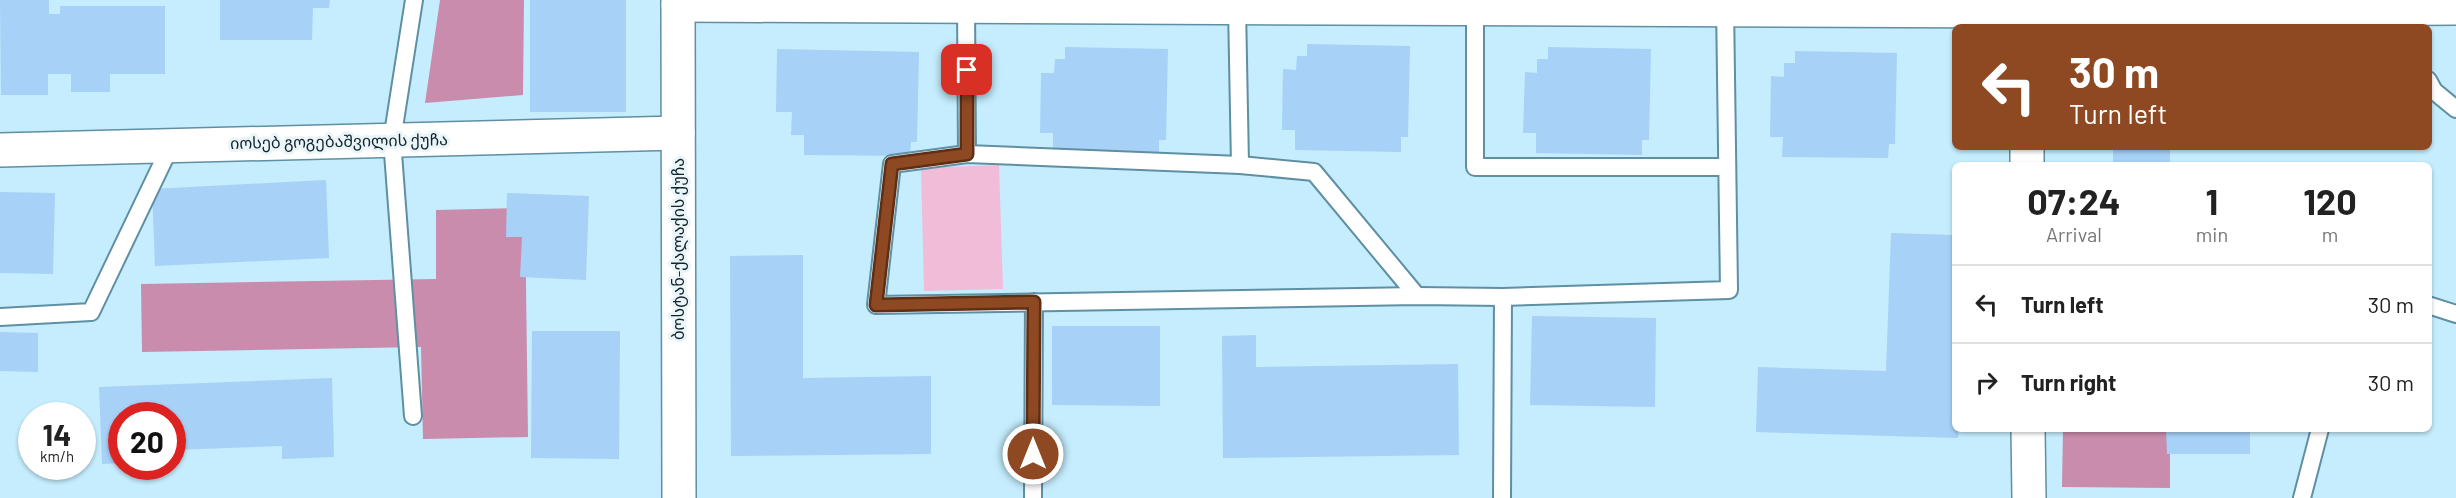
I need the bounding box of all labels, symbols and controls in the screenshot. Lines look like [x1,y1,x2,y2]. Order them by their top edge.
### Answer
pin [941,44,992,95]
text: 30 m [2069,46,2159,96]
icon: left [1970,48,2048,126]
icon: arrive [950,53,983,86]
text: Turn left [2069,97,2167,129]
street label: იოსებ გოგებაშვილის ქუჩა [230,129,448,154]
street label: ბოსტან-ქალაქის ქუჩა [668,158,689,340]
text: 07:24 [2027,179,2121,222]
text: 1 [2206,179,2218,222]
text: 120 [2303,179,2357,222]
text: Arrival [2046,222,2102,246]
text: min [2196,222,2228,246]
text: m [2322,222,2338,246]
icon: left [1970,288,2003,321]
text: Turn left [2021,291,2104,317]
text: 30 m [2368,291,2414,317]
icon: right [1970,366,2003,399]
text: Turn right [2021,369,2116,395]
text: 30 m [2368,369,2414,395]
speed limit sign: 20 [108,402,186,480]
text: 14 [43,416,71,452]
position arrow [1001,422,1065,486]
text: km/h [40,447,74,465]

